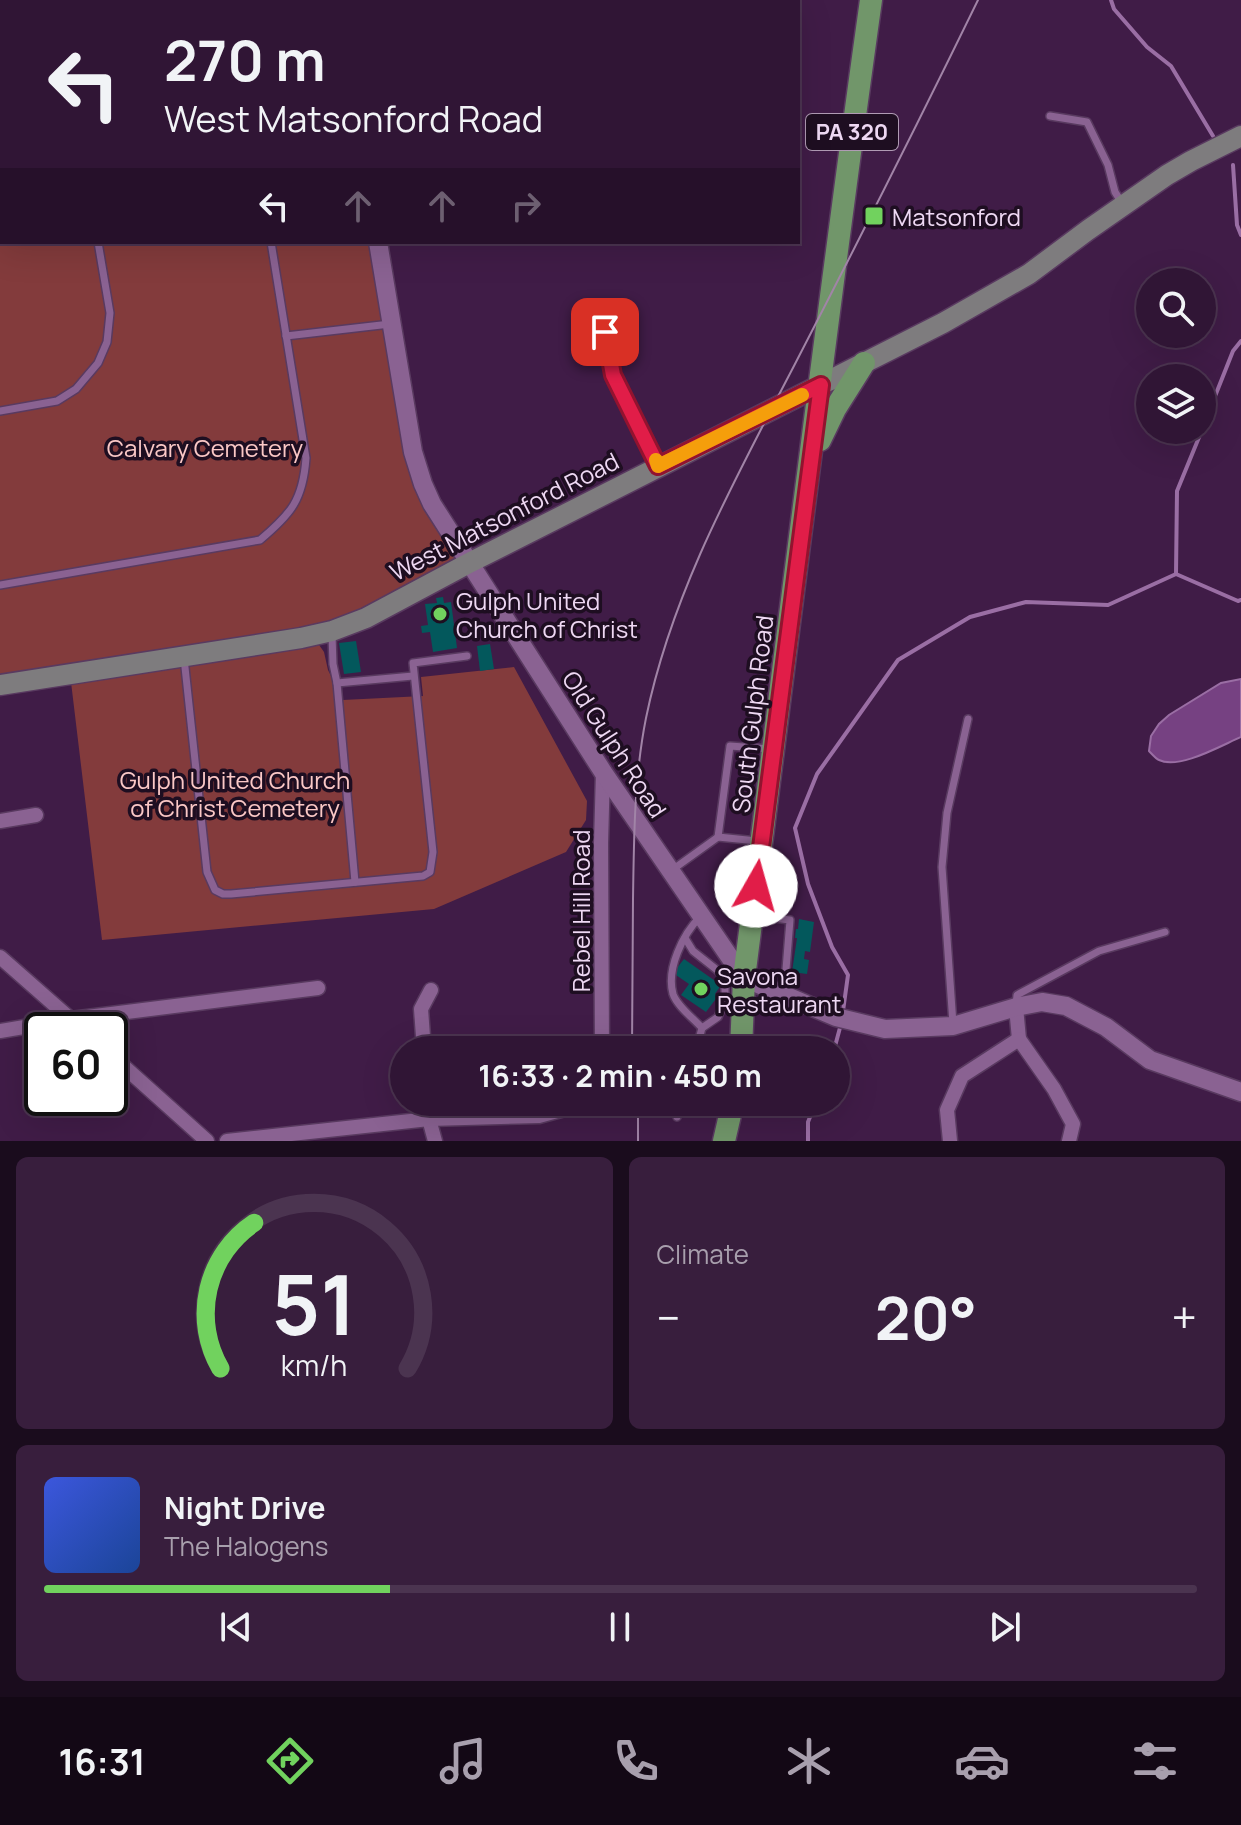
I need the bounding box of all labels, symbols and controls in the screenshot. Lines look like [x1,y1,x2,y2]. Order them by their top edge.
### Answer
text: 270 m [164,21,326,98]
icon: left [32,32,136,136]
text: West Matsonford Road [164,94,543,143]
road number: PA 320 [806,114,898,150]
icon: left [252,184,296,228]
icon: ahead [336,184,380,228]
icon: ahead [420,184,464,228]
icon: right [504,184,548,228]
place label: Matsonford [892,200,1021,233]
marker: Matsonford [863,205,885,227]
map controls [1136,268,1216,444]
button: search [1136,268,1216,348]
pin [571,298,639,366]
icon: arrive [583,310,627,354]
button: layers [1136,364,1216,444]
park label: Calvary Cemetery [107,431,303,464]
street label: West Matsonford Road [384,444,624,588]
place label: Gulph United Church of Christ [456,584,638,645]
marker: Gulph United Church of Christ [431,605,449,623]
street label: South Gulph Road [724,613,780,815]
street label: Old Gulph Road [555,664,675,824]
park label: Gulph United Church of Christ Cemetery [120,763,350,824]
street label: Rebel Hill Road [564,830,597,992]
position arrow [714,844,798,928]
place label: Savona Restaurant [717,959,841,1020]
marker: Savona Restaurant [692,980,710,998]
speed limit sign: 60 [24,1012,128,1116]
text: 16:33 · 2 min · 450 m [478,1055,762,1096]
text: Climate [657,1236,749,1272]
text: 51 [272,1246,357,1360]
text: 20° [875,1276,977,1358]
text: − [657,1287,680,1347]
text: + [1172,1287,1197,1347]
text: km/h [281,1346,347,1385]
text: Night Drive [164,1487,326,1528]
text: The Halogens [164,1528,328,1564]
icon: previous [214,1605,258,1649]
icon: pause [598,1605,642,1649]
icon: next [983,1605,1027,1649]
icon: directions [262,1733,318,1789]
icon: music [435,1733,491,1789]
icon: phone [608,1733,664,1789]
icon: climate [781,1733,837,1789]
icon: car [954,1733,1010,1789]
icon: filters [1127,1733,1183,1789]
text: 16:31 [58,1737,146,1786]

